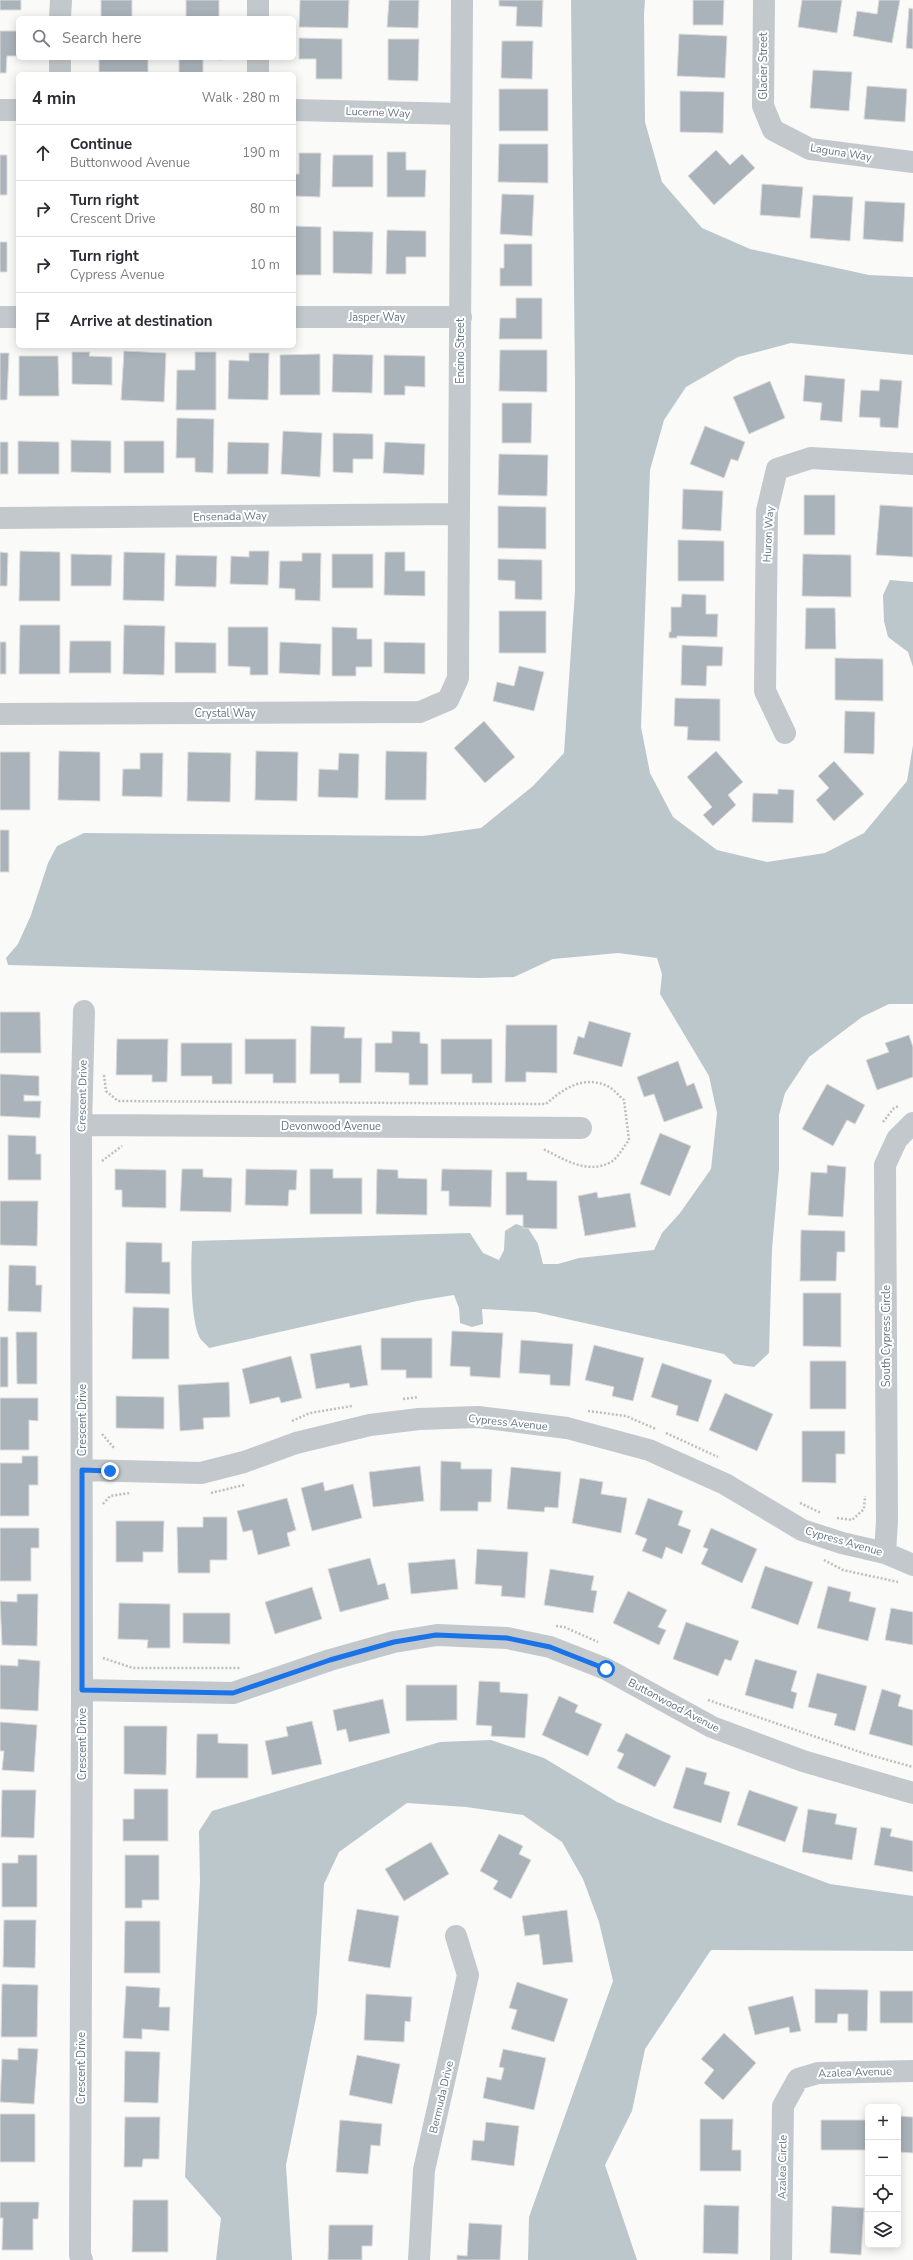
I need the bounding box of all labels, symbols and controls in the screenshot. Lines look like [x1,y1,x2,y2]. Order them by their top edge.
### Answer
search box [16,16,296,60]
icon: search [30,27,52,49]
text: Search here [62,28,142,48]
street label: Glacier Street [756,32,771,100]
text: 4 min [32,87,76,110]
text: Walk · 280 m [202,89,280,107]
street label: Lucerne Way [345,104,411,121]
text: Continue [70,134,132,154]
street label: Laguna Way [809,140,873,165]
icon: ahead [32,142,54,164]
text: 190 m [242,144,280,162]
text: Buttonwood Avenue [70,154,190,172]
text: Turn right [70,190,139,210]
icon: right [32,198,54,220]
text: 80 m [250,200,280,218]
text: Crescent Drive [70,210,155,228]
text: Turn right [70,246,139,266]
icon: right [32,254,54,276]
text: 10 m [250,256,280,274]
text: Cypress Avenue [70,266,164,284]
icon: arrive [32,310,54,332]
street label: Jasper Way [348,310,406,325]
text: Arrive at destination [70,311,213,331]
street label: Encino Street [453,318,468,384]
street label: Huron Way [760,505,777,563]
street label: Ensenada Way [193,508,267,525]
street label: Crystal Way [194,706,256,721]
street label: Crescent Drive [74,1060,91,1132]
street label: Devonwood Avenue [281,1119,381,1134]
street label: South Cypress Circle [879,1285,894,1387]
street label: Crescent Drive [75,1384,90,1456]
street label: Cypress Avenue [467,1411,549,1434]
route end [101,1462,119,1480]
street label: Cypress Avenue [803,1523,884,1560]
route start [597,1660,615,1678]
street label: Buttonwood Avenue [625,1675,722,1736]
street label: Crescent Drive [75,1708,90,1780]
street label: Crescent Drive [74,2032,89,2104]
street label: Bermuda Drive [426,2059,457,2135]
street label: Azalea Avenue [818,2064,892,2081]
map controls [865,2104,901,2248]
button: + [865,2104,901,2140]
street label: Azalea Circle [774,2134,791,2199]
button: − [865,2140,901,2176]
button: locate [865,2176,901,2212]
button: layers [865,2212,901,2248]

